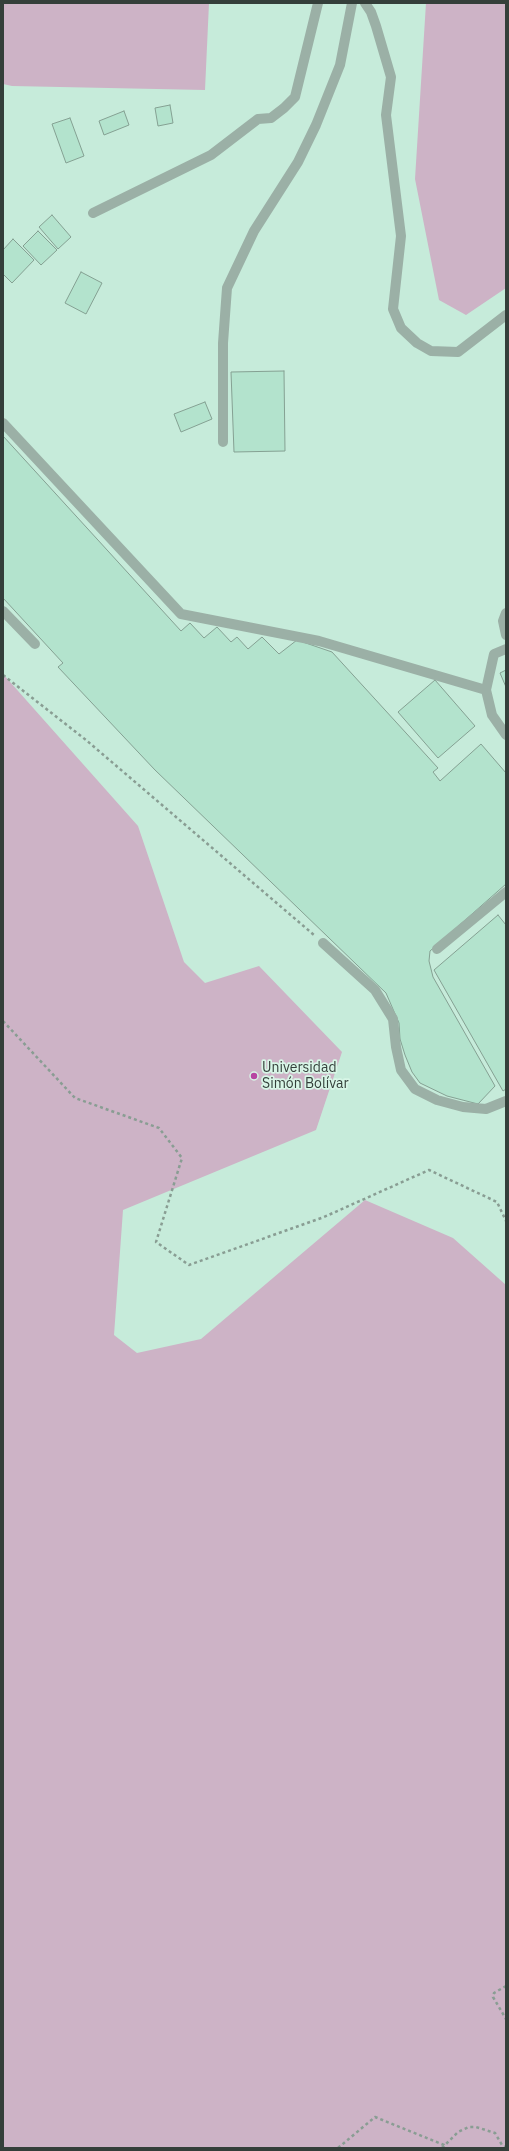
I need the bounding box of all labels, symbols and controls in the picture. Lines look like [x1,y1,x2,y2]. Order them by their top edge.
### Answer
place label: Universidad Simón Bolívar [262,1060,349,1092]
marker: Universidad Simón Bolívar [249,1071,259,1081]

